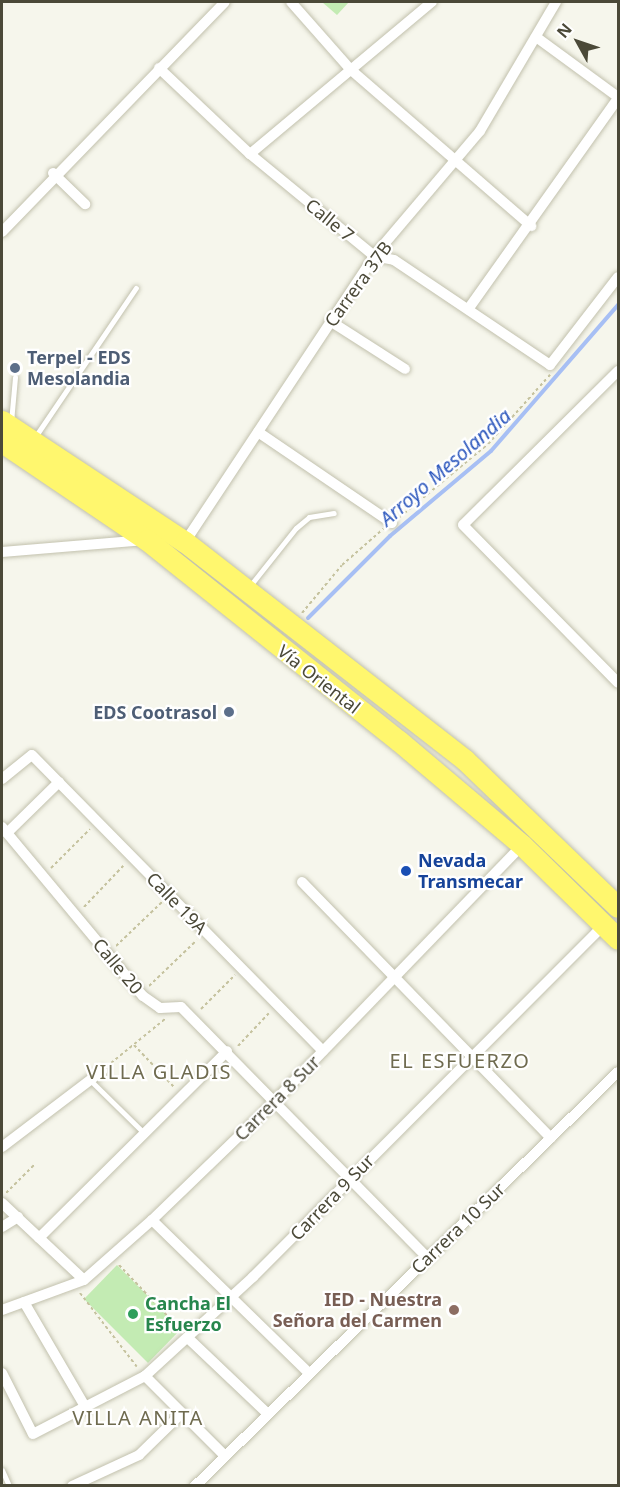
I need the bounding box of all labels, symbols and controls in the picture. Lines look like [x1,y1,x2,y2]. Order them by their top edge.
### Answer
north arrow [548,12,608,72]
text: N [552,18,577,42]
street label: Calle 7 [301,194,359,246]
street label: Carrera 37B [320,237,396,331]
place label: Terpel - EDS Mesolandia [27,347,131,389]
marker: Terpel - EDS Mesolandia [8,361,22,375]
water label: Arroyo Mesolandia [374,403,516,531]
street label: Vía Oriental [273,640,365,718]
place label: EDS Cootrasol [93,701,217,723]
marker: EDS Cootrasol [222,705,236,719]
place label: Nevada Transmecar [418,850,523,892]
marker: Nevada Transmecar [399,864,413,878]
street label: Calle 19A [142,868,212,938]
street label: Calle 20 [88,934,148,998]
district label: EL ESFUERZO [390,1048,530,1072]
street label: Carrera 8 Sur [230,1051,324,1145]
district label: VILLA GLADIS [86,1059,232,1083]
street label: Carrera 9 Sur [286,1149,378,1245]
street label: Carrera 10 Sur [407,1178,509,1278]
place label: IED - Nuestra Señora del Carmen [273,1289,442,1332]
place label: Cancha El Esfuerzo [145,1293,231,1336]
marker: IED - Nuestra Señora del Carmen [447,1303,461,1317]
marker: Cancha El Esfuerzo [126,1307,140,1321]
district label: VILLA ANITA [72,1405,204,1429]

